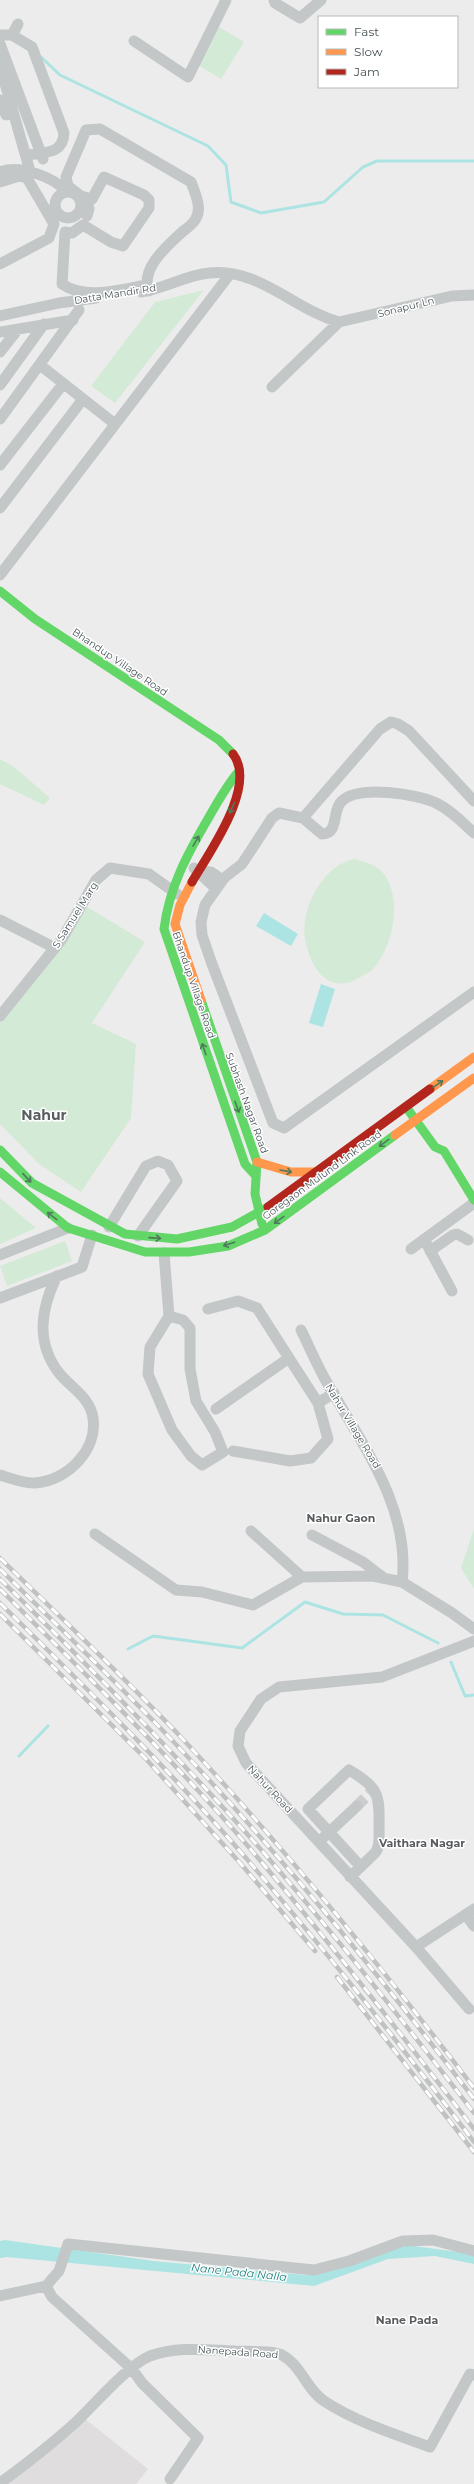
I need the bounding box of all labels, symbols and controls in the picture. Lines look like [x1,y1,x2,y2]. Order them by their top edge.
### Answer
legend [318,16,458,88]
text: Fast [354,24,379,39]
text: Slow [354,44,383,59]
text: Jam [353,64,380,79]
street label: Datta Mandir Rd [73,281,157,307]
street label: Sonapur Ln [376,294,436,320]
street label: Bhandup Village Road [70,625,170,699]
one-way arrow [228,802,235,814]
one-way arrow [193,835,201,847]
street label: S Samuel Marg [49,879,101,951]
street label: Bhandup Village Road [170,930,218,1040]
one-way arrow [200,1043,208,1055]
street label: Subhash Nagar Road [223,1051,271,1155]
one-way arrow [432,1079,443,1088]
one-way arrow [233,1101,241,1113]
district label: Nahur [21,1106,67,1124]
street label: Goregaon Mulund Link Road [260,1127,384,1223]
one-way arrow [379,1139,390,1148]
one-way arrow [279,1167,292,1175]
one-way arrow [22,1173,32,1183]
one-way arrow [47,1211,58,1220]
one-way arrow [274,1216,285,1224]
one-way arrow [148,1234,161,1241]
one-way arrow [223,1241,236,1248]
street label: Nahur Village Road [323,1381,383,1471]
district label: Nahur Gaon [307,1511,375,1525]
street label: Nahur Road [245,1763,295,1815]
district label: Vaithara Nagar [378,1836,465,1850]
water label: Nane Pada Nalla [190,2260,288,2284]
district label: Nane Pada [376,2313,438,2327]
street label: Nanepada Road [197,2343,279,2361]

